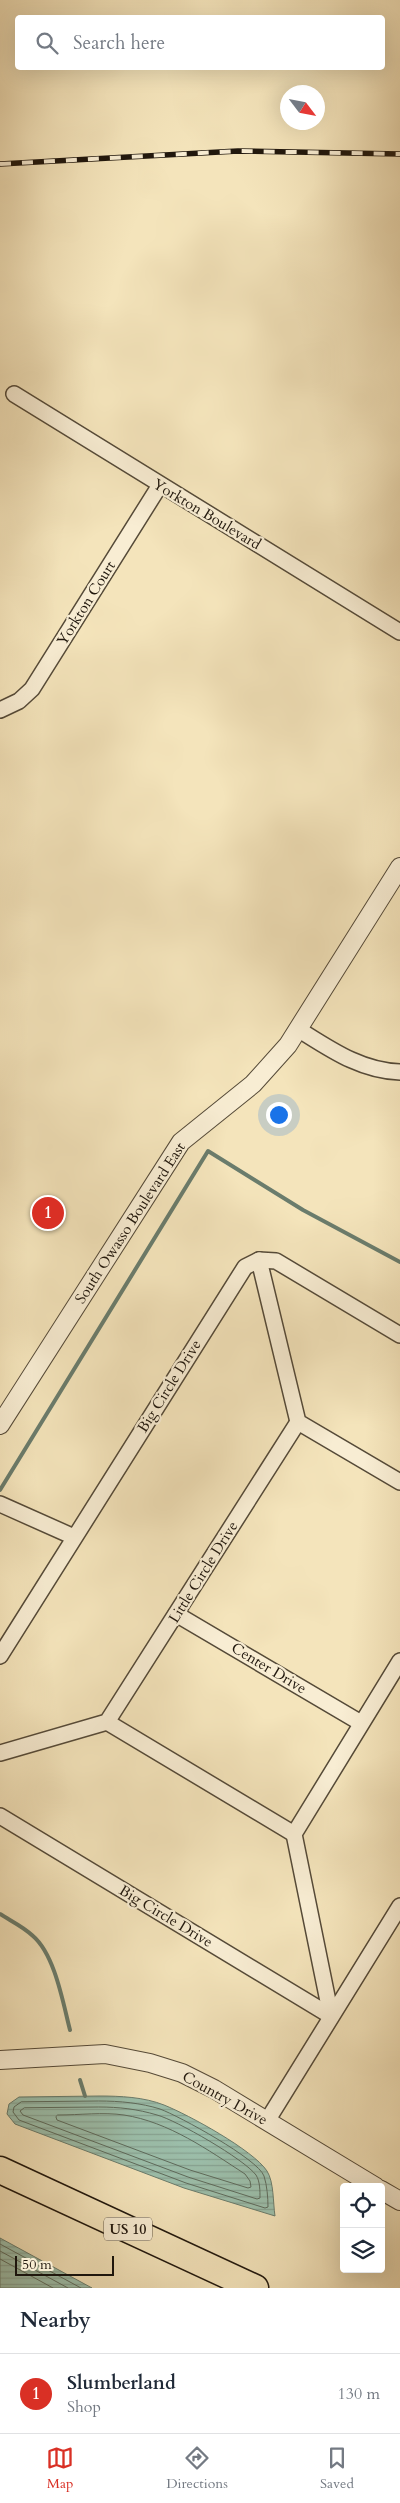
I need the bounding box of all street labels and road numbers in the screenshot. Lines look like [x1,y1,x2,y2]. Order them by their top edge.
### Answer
street label: Yorkton Boulevard [149,474,265,554]
street label: Yorkton Court [52,557,120,649]
street label: South Owasso Boulevard East [70,1138,190,1308]
street label: Big Circle Drive [132,1336,206,1436]
street label: Little Circle Drive [164,1517,242,1627]
street label: Center Drive [228,1638,310,1698]
street label: Big Circle Drive [116,1880,217,1952]
street label: Country Drive [179,2066,271,2130]
road number: US 10 [104,2218,152,2240]

